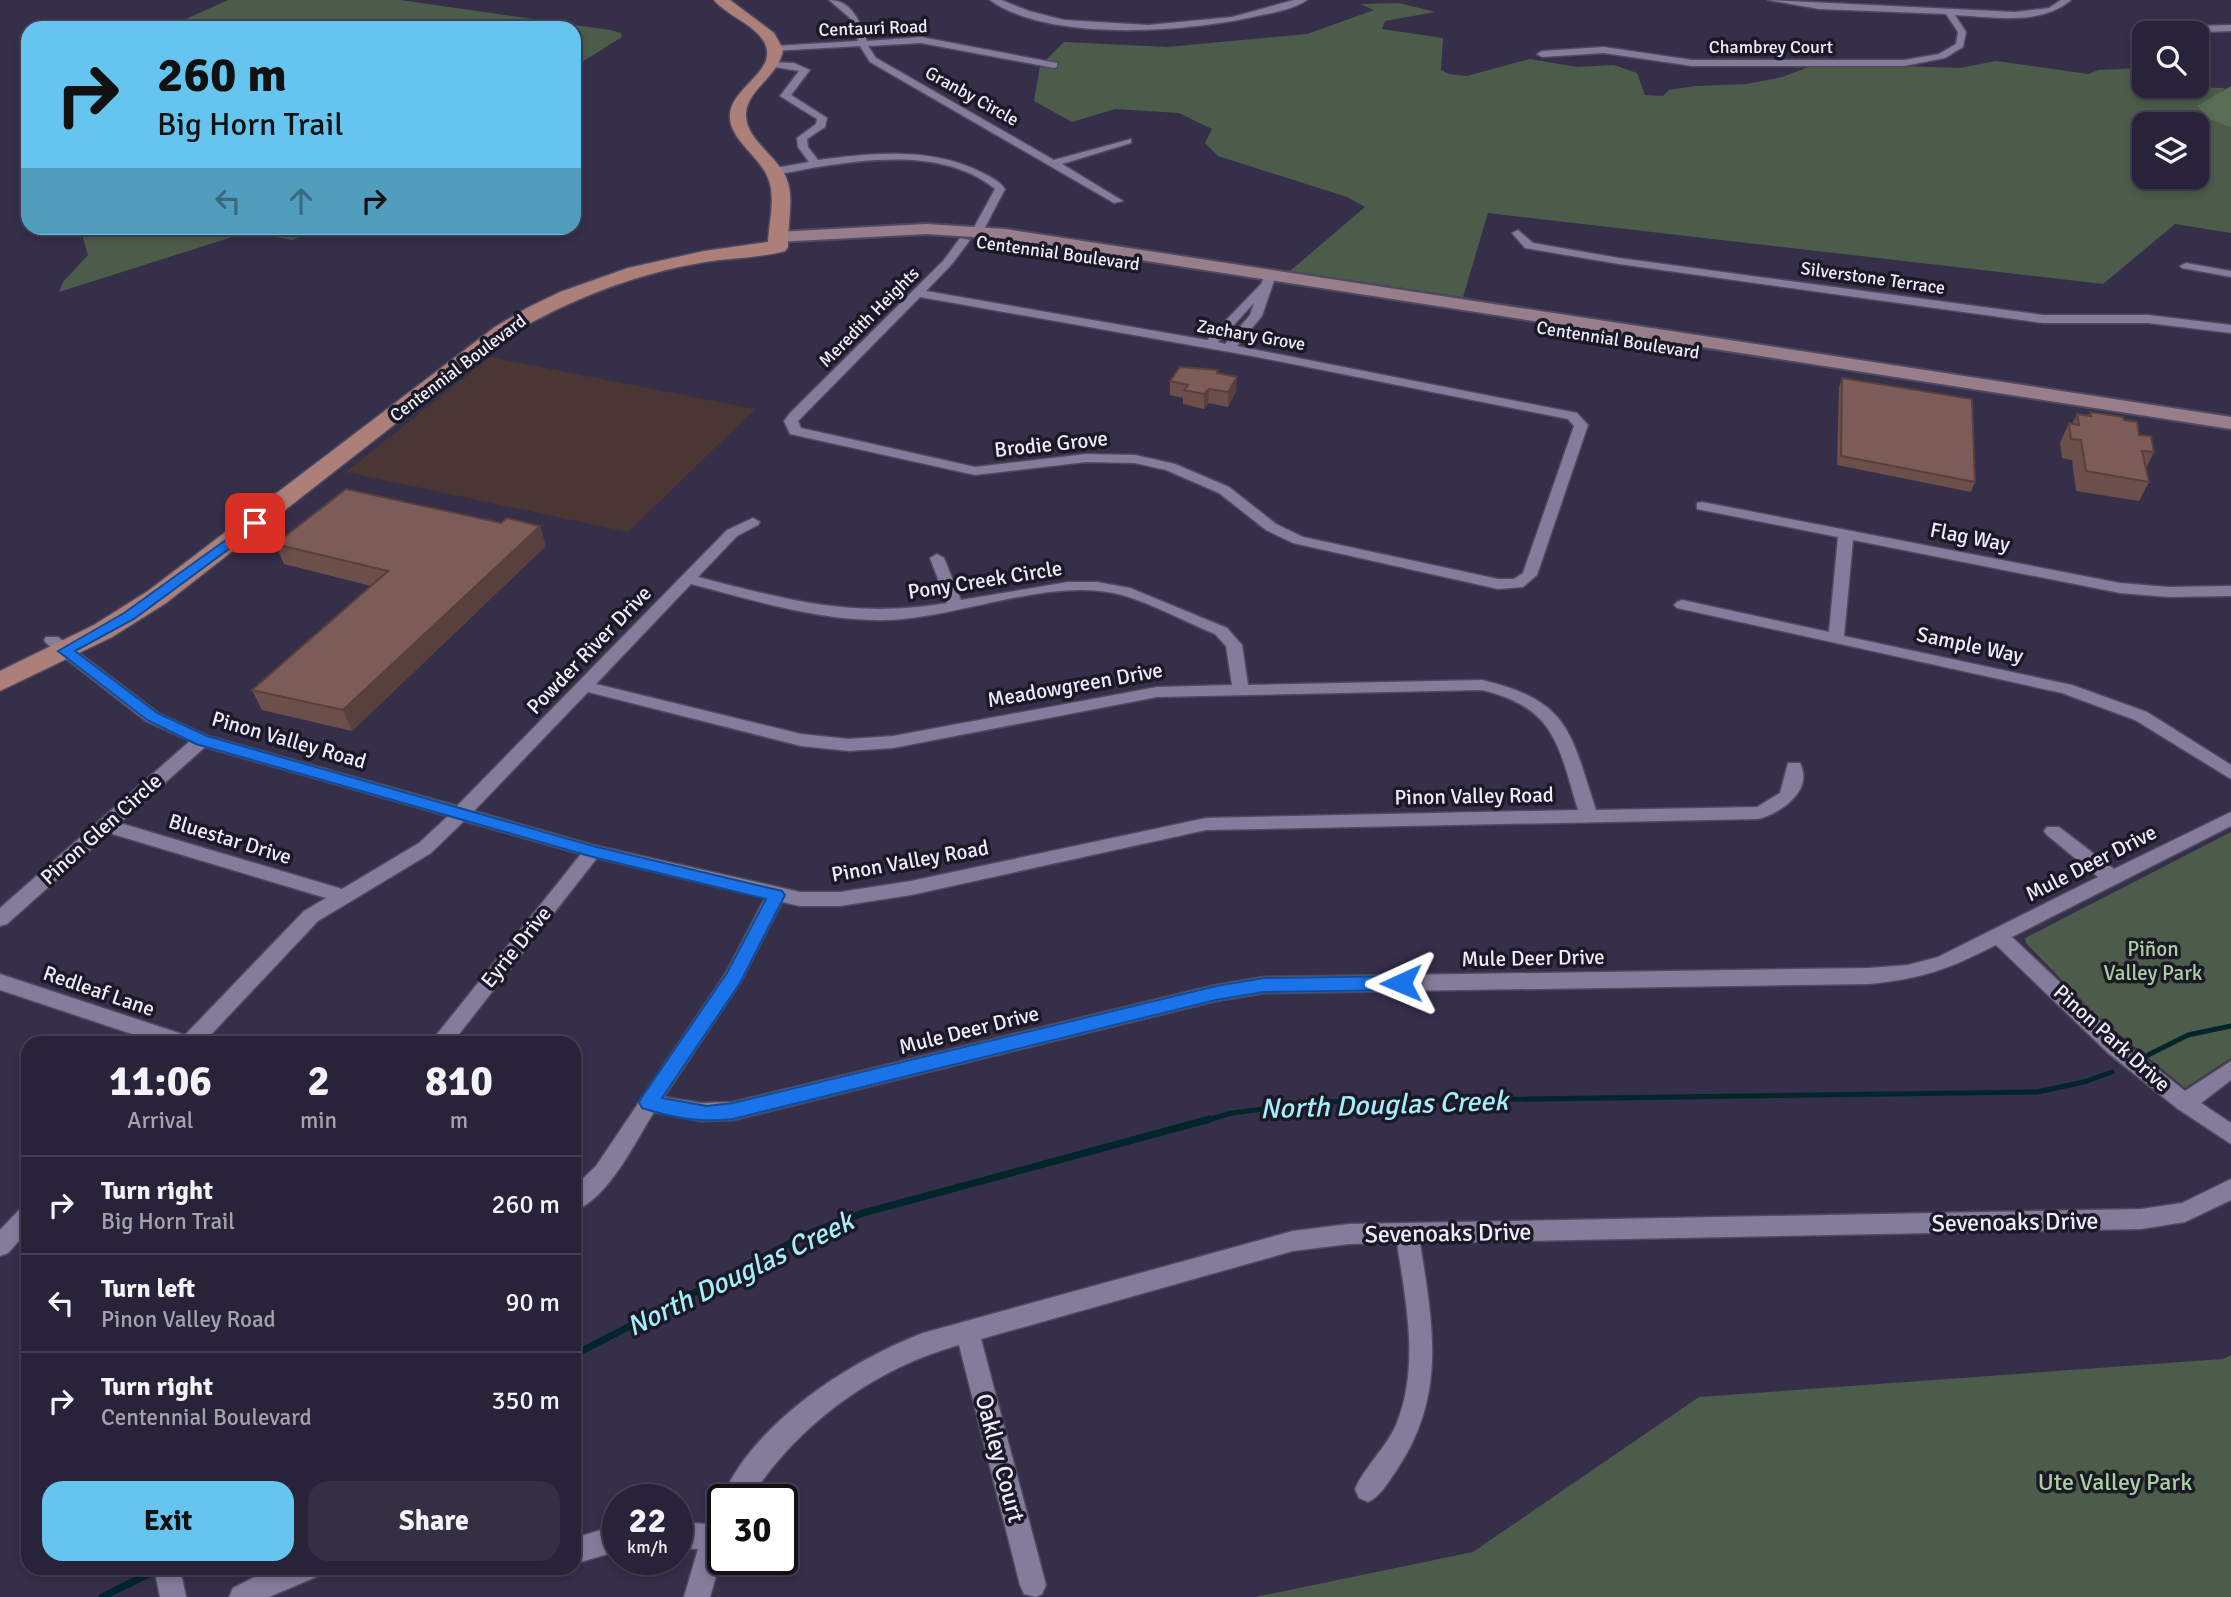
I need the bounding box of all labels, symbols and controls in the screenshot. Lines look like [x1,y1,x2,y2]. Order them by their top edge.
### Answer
street label: Centauri Road [818,15,928,41]
map controls [2132,21,2209,189]
button: search [2132,21,2209,98]
street label: Chambrey Court [1709,36,1833,58]
text: 260 m [157,45,287,105]
icon: right [42,49,133,140]
street label: Granby Circle [921,61,1023,131]
text: Big Horn Trail [157,105,344,144]
button: layers [2132,112,2209,189]
icon: left [209,182,247,220]
icon: ahead [282,182,320,220]
icon: right [355,182,393,220]
street label: Centennial Boulevard [975,231,1141,275]
street label: Silverstone Terrace [1799,257,1947,299]
street label: Meredith Heights [814,262,924,372]
street label: Centennial Boulevard [386,310,530,426]
street label: Zachary Grove [1195,315,1307,355]
street label: Centennial Boulevard [1535,316,1701,364]
street label: Brodie Grove [993,425,1109,463]
pin [225,493,285,553]
icon: arrive [236,504,274,542]
street label: Flag Way [1928,517,2012,557]
street label: Pony Creek Circle [906,555,1064,605]
street label: Powder River Drive [521,580,657,720]
street label: Sample Way [1914,621,2026,669]
street label: Meadowgreen Drive [985,657,1165,713]
street label: Pinon Valley Road [209,706,369,774]
street label: Pinon Glen Circle [35,768,167,890]
street label: Pinon Valley Road [1394,782,1554,810]
street label: Bluestar Drive [165,808,295,870]
street label: Mule Deer Drive [2021,819,2161,907]
street label: Pinon Valley Road [829,834,991,888]
street label: Eyrie Drive [475,901,557,993]
park label: Piñon Valley Park [2104,936,2203,986]
street label: Mule Deer Drive [1461,944,1605,972]
position arrow [1364,946,1438,1020]
street label: Redleaf Lane [40,960,158,1022]
street label: Pinon Park Drive [2048,979,2176,1097]
street label: Mule Deer Drive [896,1000,1042,1060]
text: 11:06 [109,1056,212,1107]
text: 2 [307,1056,330,1107]
text: 810 [425,1056,493,1107]
water label: North Douglas Creek [1259,1084,1512,1126]
text: Arrival [127,1106,194,1135]
text: min [300,1106,337,1135]
text: m [450,1106,468,1135]
text: Turn right [101,1175,213,1207]
icon: right [42,1186,80,1224]
text: 260 m [491,1189,560,1221]
water label: North Douglas Creek [621,1203,862,1344]
street label: Sevenoaks Drive [1931,1206,2099,1238]
text: Big Horn Trail [101,1207,235,1236]
street label: Sevenoaks Drive [1364,1217,1532,1249]
text: Turn left [101,1273,195,1305]
icon: left [42,1284,80,1322]
text: 90 m [505,1287,560,1319]
text: Pinon Valley Road [101,1305,276,1334]
text: Turn right [101,1371,213,1403]
icon: right [42,1382,80,1420]
text: 350 m [491,1385,560,1417]
street label: Oakley Court [968,1390,1032,1526]
text: Centennial Boulevard [101,1403,312,1432]
park label: Ute Valley Park [2038,1467,2192,1497]
button: Exit [42,1481,294,1561]
button: Share [308,1481,560,1561]
speed limit sign: 30 [707,1484,798,1575]
text: 22 [629,1499,666,1542]
text: km/h [627,1536,668,1558]

